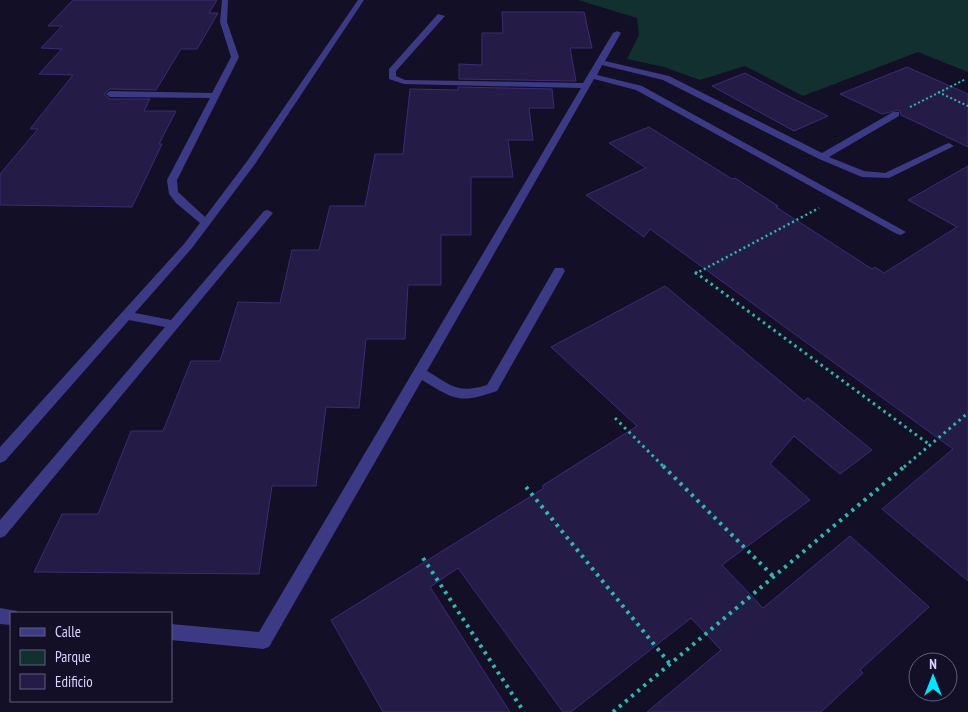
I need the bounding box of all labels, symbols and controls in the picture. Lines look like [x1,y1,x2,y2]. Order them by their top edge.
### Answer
legend [10,612,172,702]
text: Calle [55,622,81,641]
text: Parque [55,647,91,666]
north arrow [908,652,958,702]
text: N [929,655,937,673]
text: Edificio [55,672,93,691]

